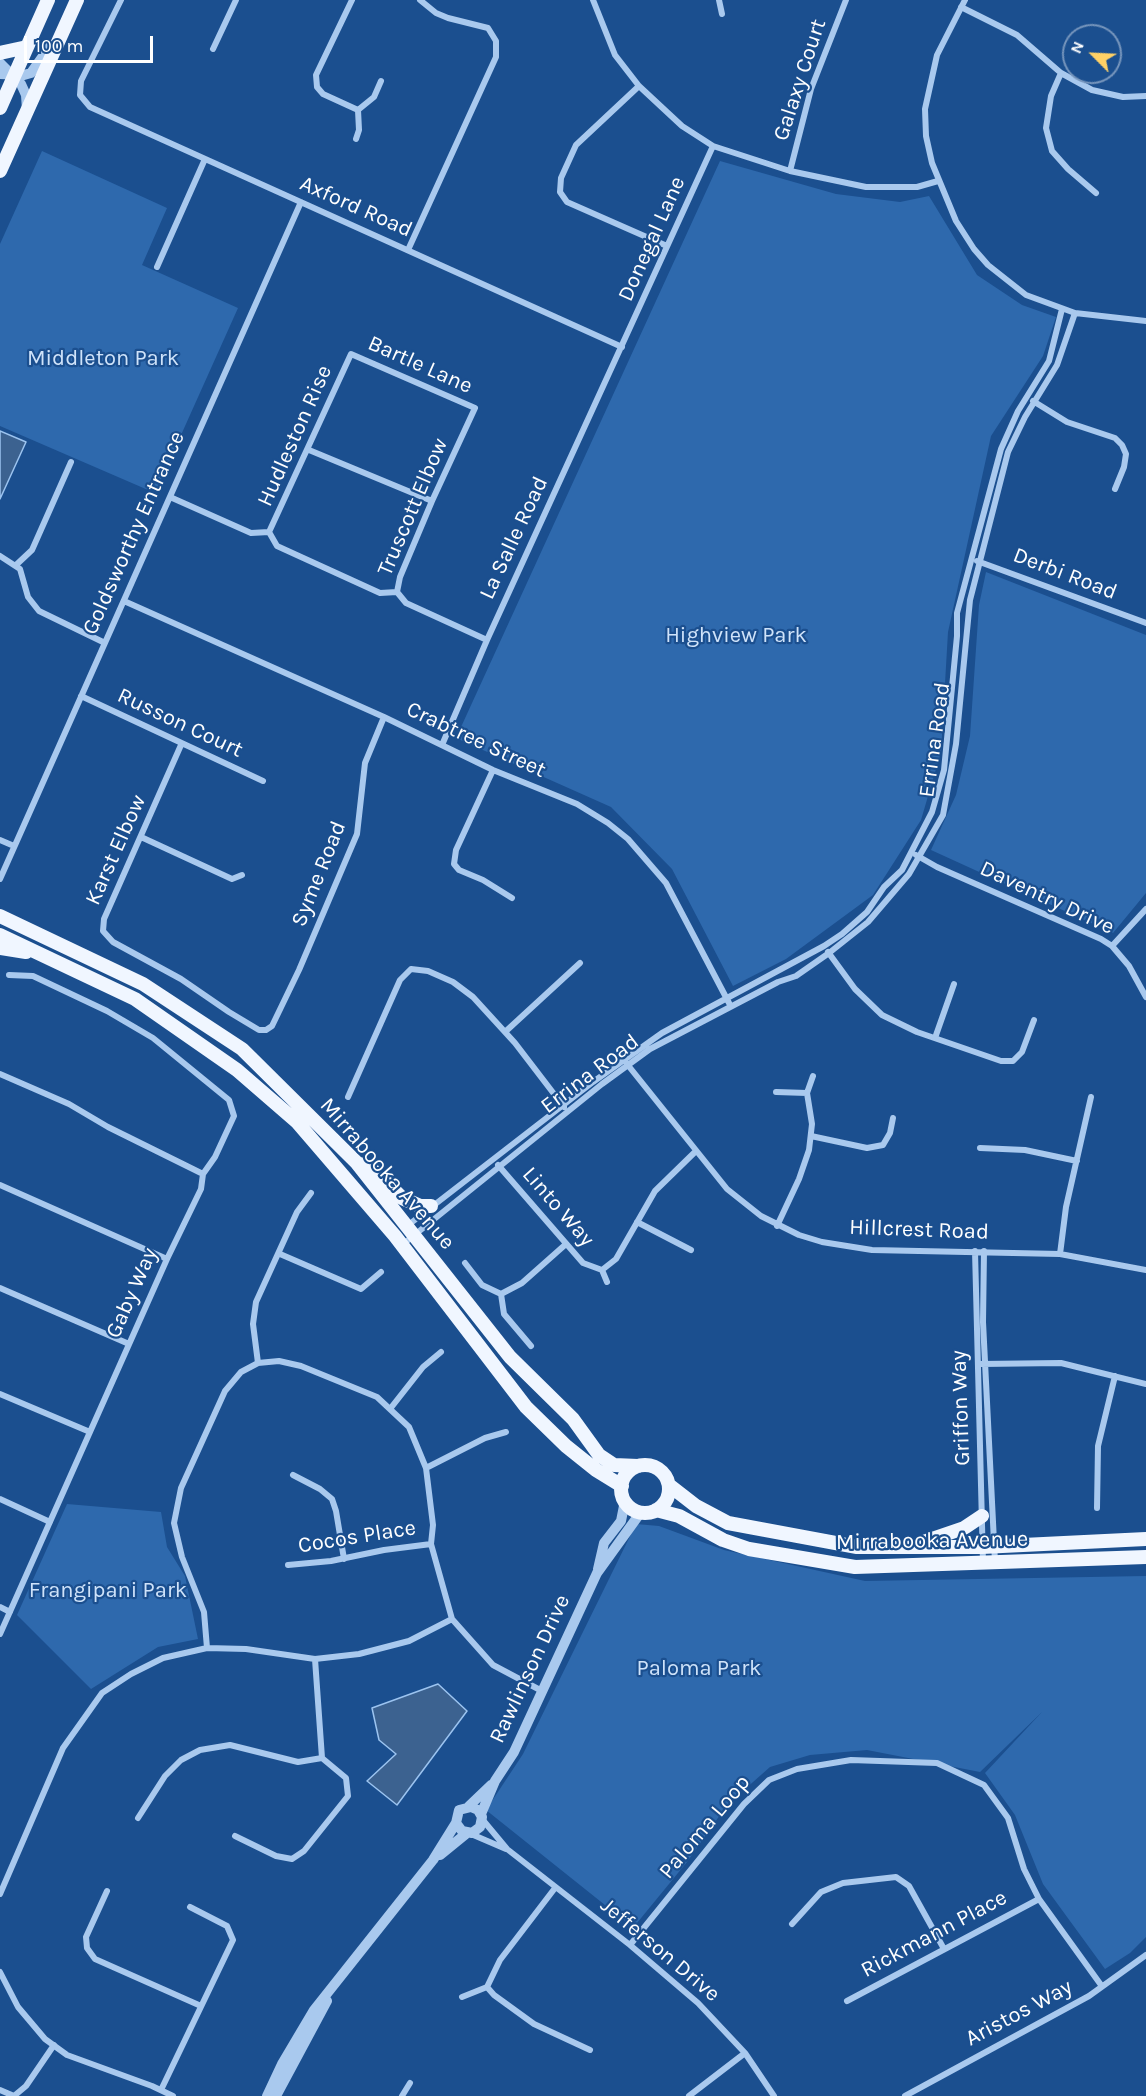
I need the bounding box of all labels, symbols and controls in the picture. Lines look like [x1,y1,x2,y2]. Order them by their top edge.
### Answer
street label: Galaxy Court [768,16,832,144]
scale bar [27,24,156,62]
north arrow [1062,24,1122,84]
text: 100 m [35,35,83,57]
text: N [1066,38,1088,56]
street label: Axford Road [296,170,416,244]
street label: Donegal Lane [613,172,691,306]
street label: Bartle Lane [364,330,476,400]
park label: Middleton Park [27,346,179,372]
street label: Hudleston Rise [252,361,338,511]
street label: Goldsworthy Entrance [77,427,191,639]
street label: Truscott Elbow [372,434,454,580]
street label: La Salle Road [474,472,554,604]
street label: Derbi Road [1009,542,1121,606]
park label: Highview Park [665,623,807,649]
street label: Errina Road [914,681,956,799]
street label: Russon Court [113,682,247,764]
street label: Crabtree Street [402,696,550,784]
street label: Karst Elbow [80,791,152,909]
street label: Syme Road [286,817,352,931]
street label: Daventry Drive [976,855,1118,941]
street label: Errina Road [536,1029,644,1119]
street label: Mirrabooka Avenue [314,1093,460,1255]
street label: Linto Way [516,1162,600,1252]
street label: Hillcrest Road [849,1214,989,1246]
street label: Gaby Way [100,1244,164,1342]
street label: Griffon Way [946,1350,976,1466]
street label: Cocos Place [296,1515,418,1559]
street label: Mirrabooka Avenue [836,1526,1028,1556]
park label: Frangipani Park [29,1578,187,1604]
street label: Rawlinson Drive [484,1590,576,1748]
park label: Paloma Park [636,1656,762,1682]
street label: Paloma Loop [654,1770,756,1884]
street label: Rickmann Place [857,1884,1011,1984]
street label: Jefferson Drive [595,1892,725,2008]
street label: Aristos Way [961,1974,1077,2052]

